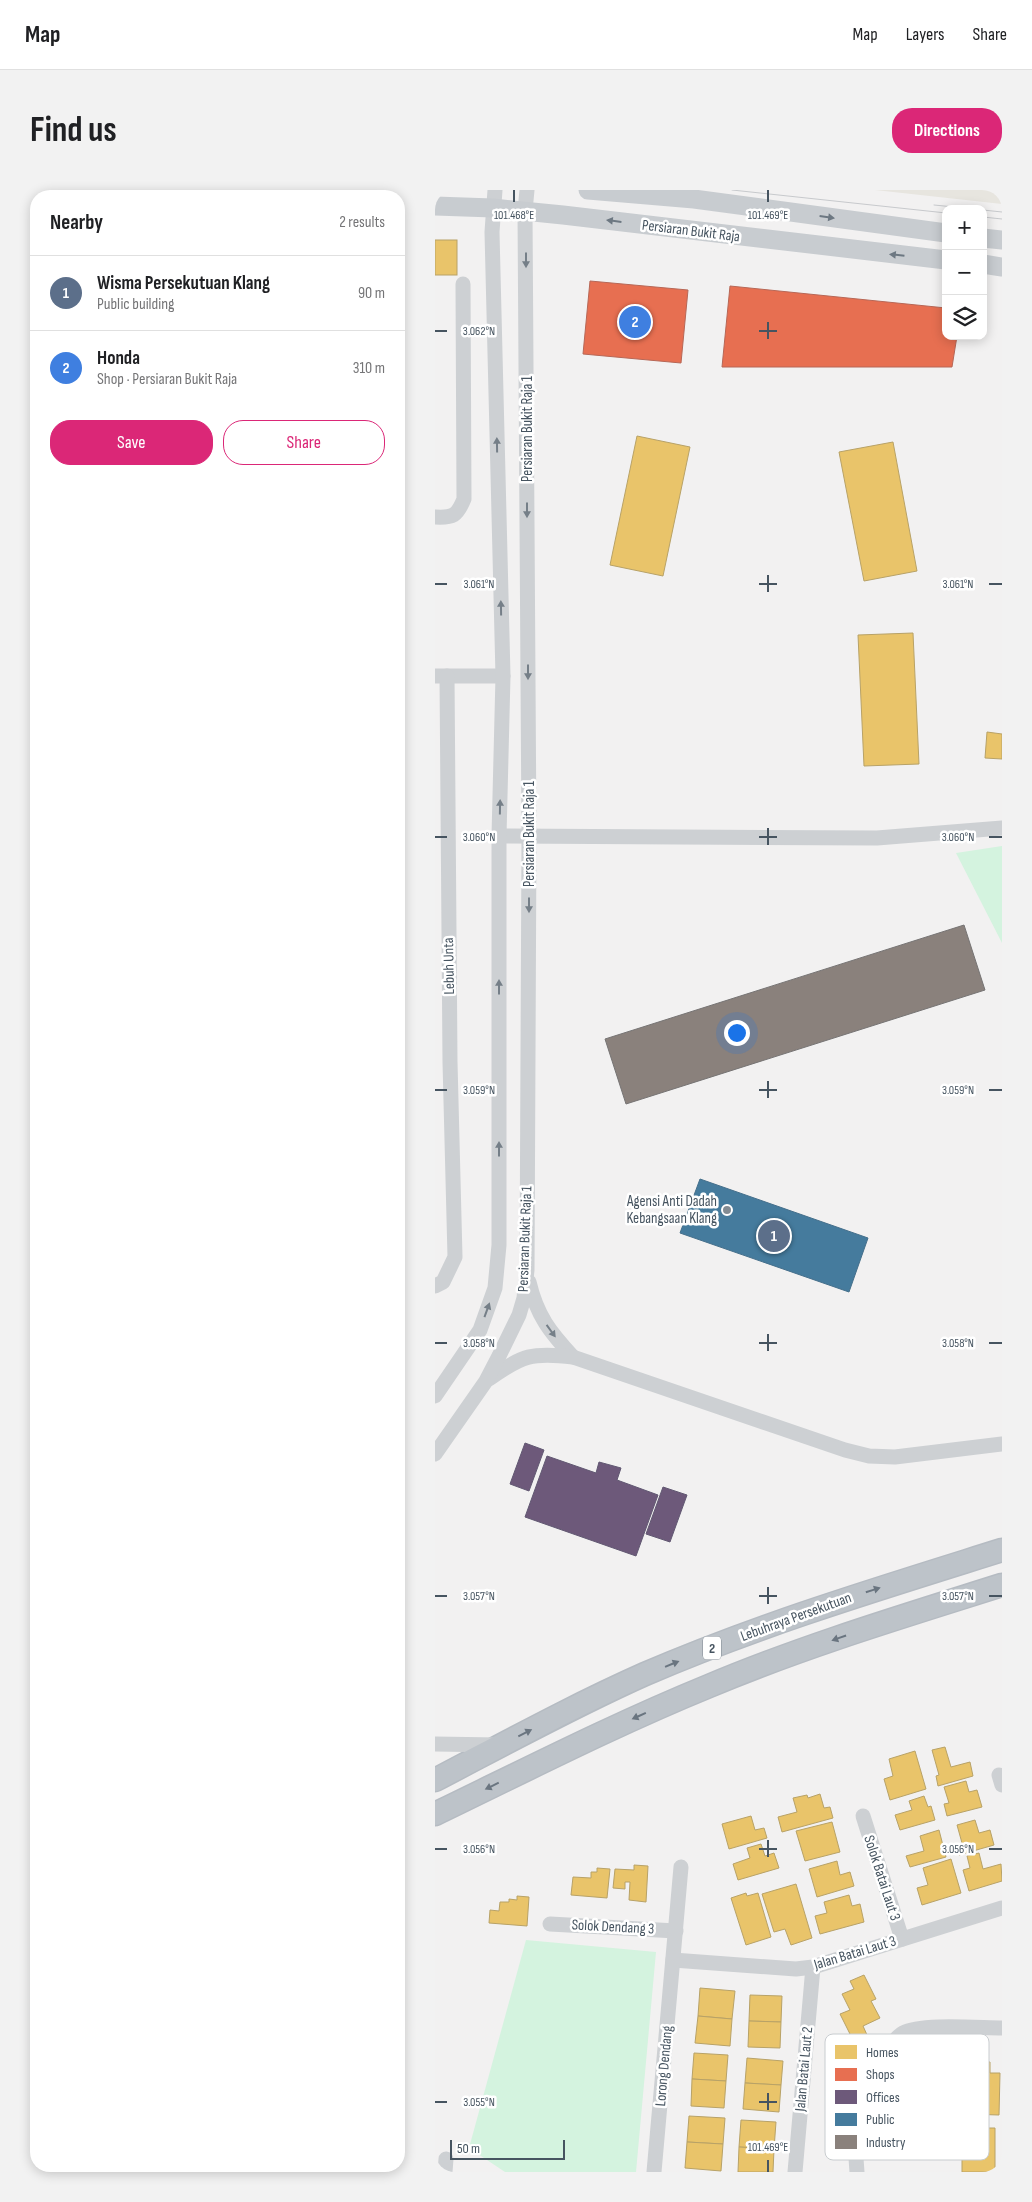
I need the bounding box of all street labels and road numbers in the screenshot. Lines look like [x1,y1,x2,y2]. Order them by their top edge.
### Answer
street label: Persiaran Bukit Raja [641,216,741,246]
street label: Persiaran Bukit Raja 1 [518,375,537,482]
street label: Persiaran Bukit Raja 1 [520,780,539,887]
street label: Lebuh Unta [439,937,459,995]
street label: Persiaran Bukit Raja 1 [514,1185,536,1292]
street label: Lebuhraya Persekutuan [738,1588,854,1646]
road number: 2 [703,1636,721,1660]
street label: Solok Batai Laut 3 [859,1833,905,1923]
street label: Solok Dendang 3 [571,1915,655,1939]
street label: Jalan Batai Laut 3 [811,1931,898,1975]
street label: Lorong Dendang [651,2025,677,2107]
street label: Jalan Batai Laut 2 [791,2026,817,2113]

